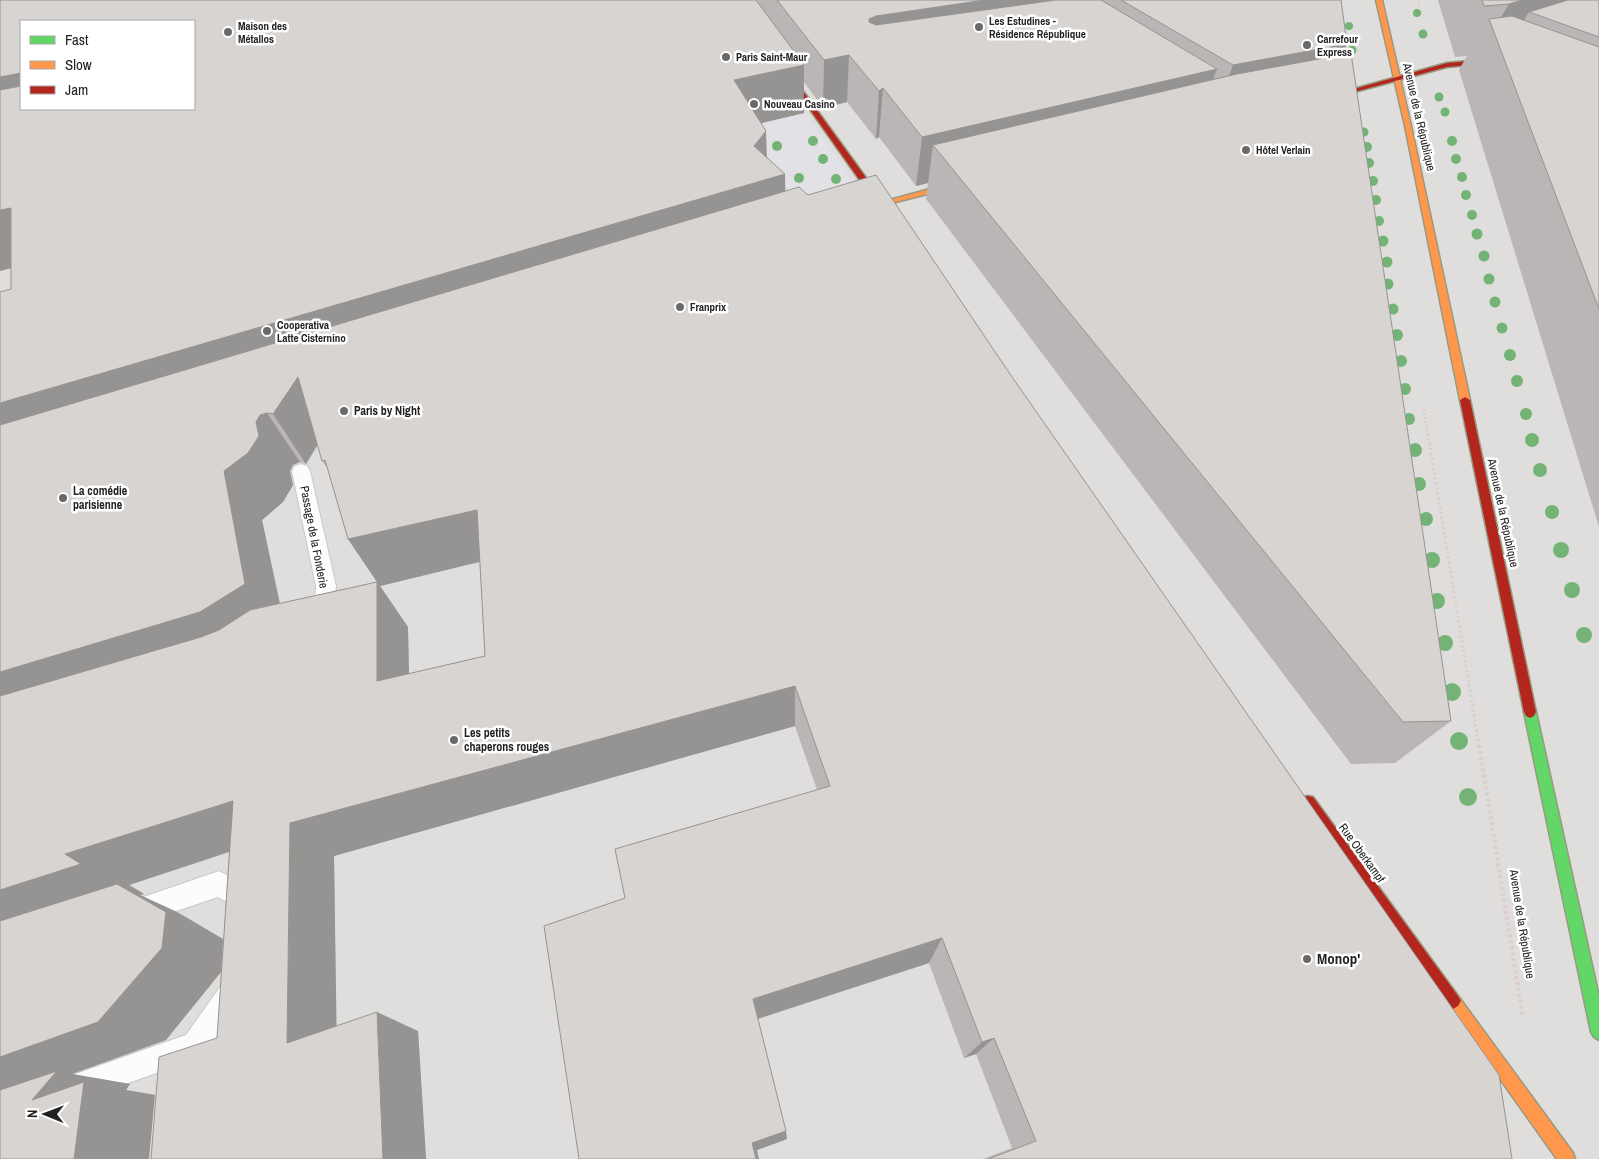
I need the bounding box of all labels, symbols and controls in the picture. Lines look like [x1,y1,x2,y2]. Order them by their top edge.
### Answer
place label: Les Estudines - Résidence République [989,14,1086,41]
place label: Maison des Métallos [238,19,287,46]
legend [20,20,195,110]
marker: Les Estudines - Résidence République [973,21,985,33]
marker: Maison des Métallos [222,26,234,38]
text: Fast [65,29,89,50]
place label: Carrefour Express [1317,32,1359,59]
marker: Carrefour Express [1301,39,1313,51]
place label: Paris Saint-Maur [736,50,808,64]
marker: Paris Saint-Maur [720,51,732,63]
text: Slow [65,54,92,75]
street label: Avenue de la République [1399,60,1439,173]
text: Jam [65,79,88,100]
place label: Nouveau Casino [764,97,835,111]
marker: Nouveau Casino [748,98,760,110]
place label: Hôtel Verlain [1256,143,1310,157]
marker: Hôtel Verlain [1240,144,1252,156]
place label: Franprix [690,300,726,314]
marker: Franprix [674,301,686,313]
place label: Cooperativa Latte Cisternino [277,318,346,345]
marker: Cooperativa Latte Cisternino [261,325,273,337]
place label: Paris by Night [354,403,421,419]
marker: Paris by Night [338,405,350,417]
street label: Avenue de la République [1483,456,1522,569]
place label: La comédie parisienne [73,483,128,513]
street label: Passage de la Fonderie [296,484,332,590]
marker: La comédie parisienne [57,492,69,504]
place label: Les petits chaperons rouges [464,725,550,755]
marker: Les petits chaperons rouges [448,734,460,746]
street label: Rue Oberkampf [1335,820,1389,886]
street label: Avenue de la République [1505,867,1539,980]
place label: Monop' [1317,948,1360,969]
marker: Monop' [1301,953,1313,965]
north arrow [20,1089,70,1139]
text: N [23,1109,41,1118]

